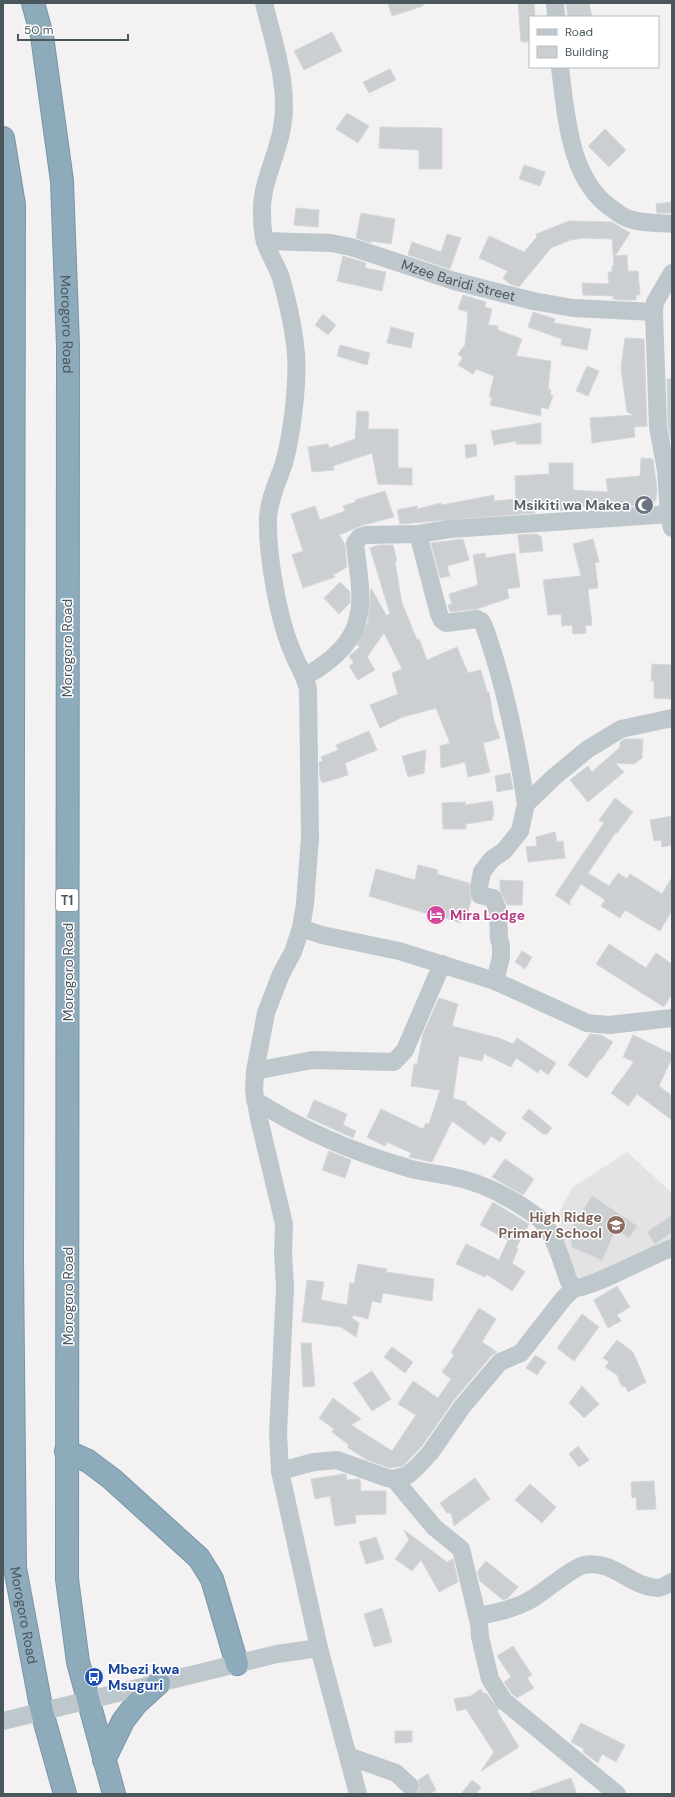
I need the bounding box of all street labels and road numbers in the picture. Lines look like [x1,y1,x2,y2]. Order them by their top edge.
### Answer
street label: Mzee Baridi Street [399,255,517,305]
street label: Morogoro Road [56,275,77,374]
street label: Morogoro Road [58,599,76,697]
road number: T1 [56,889,78,911]
street label: Morogoro Road [59,923,77,1021]
street label: Morogoro Road [59,1247,77,1345]
street label: Morogoro Road [6,1565,42,1665]

